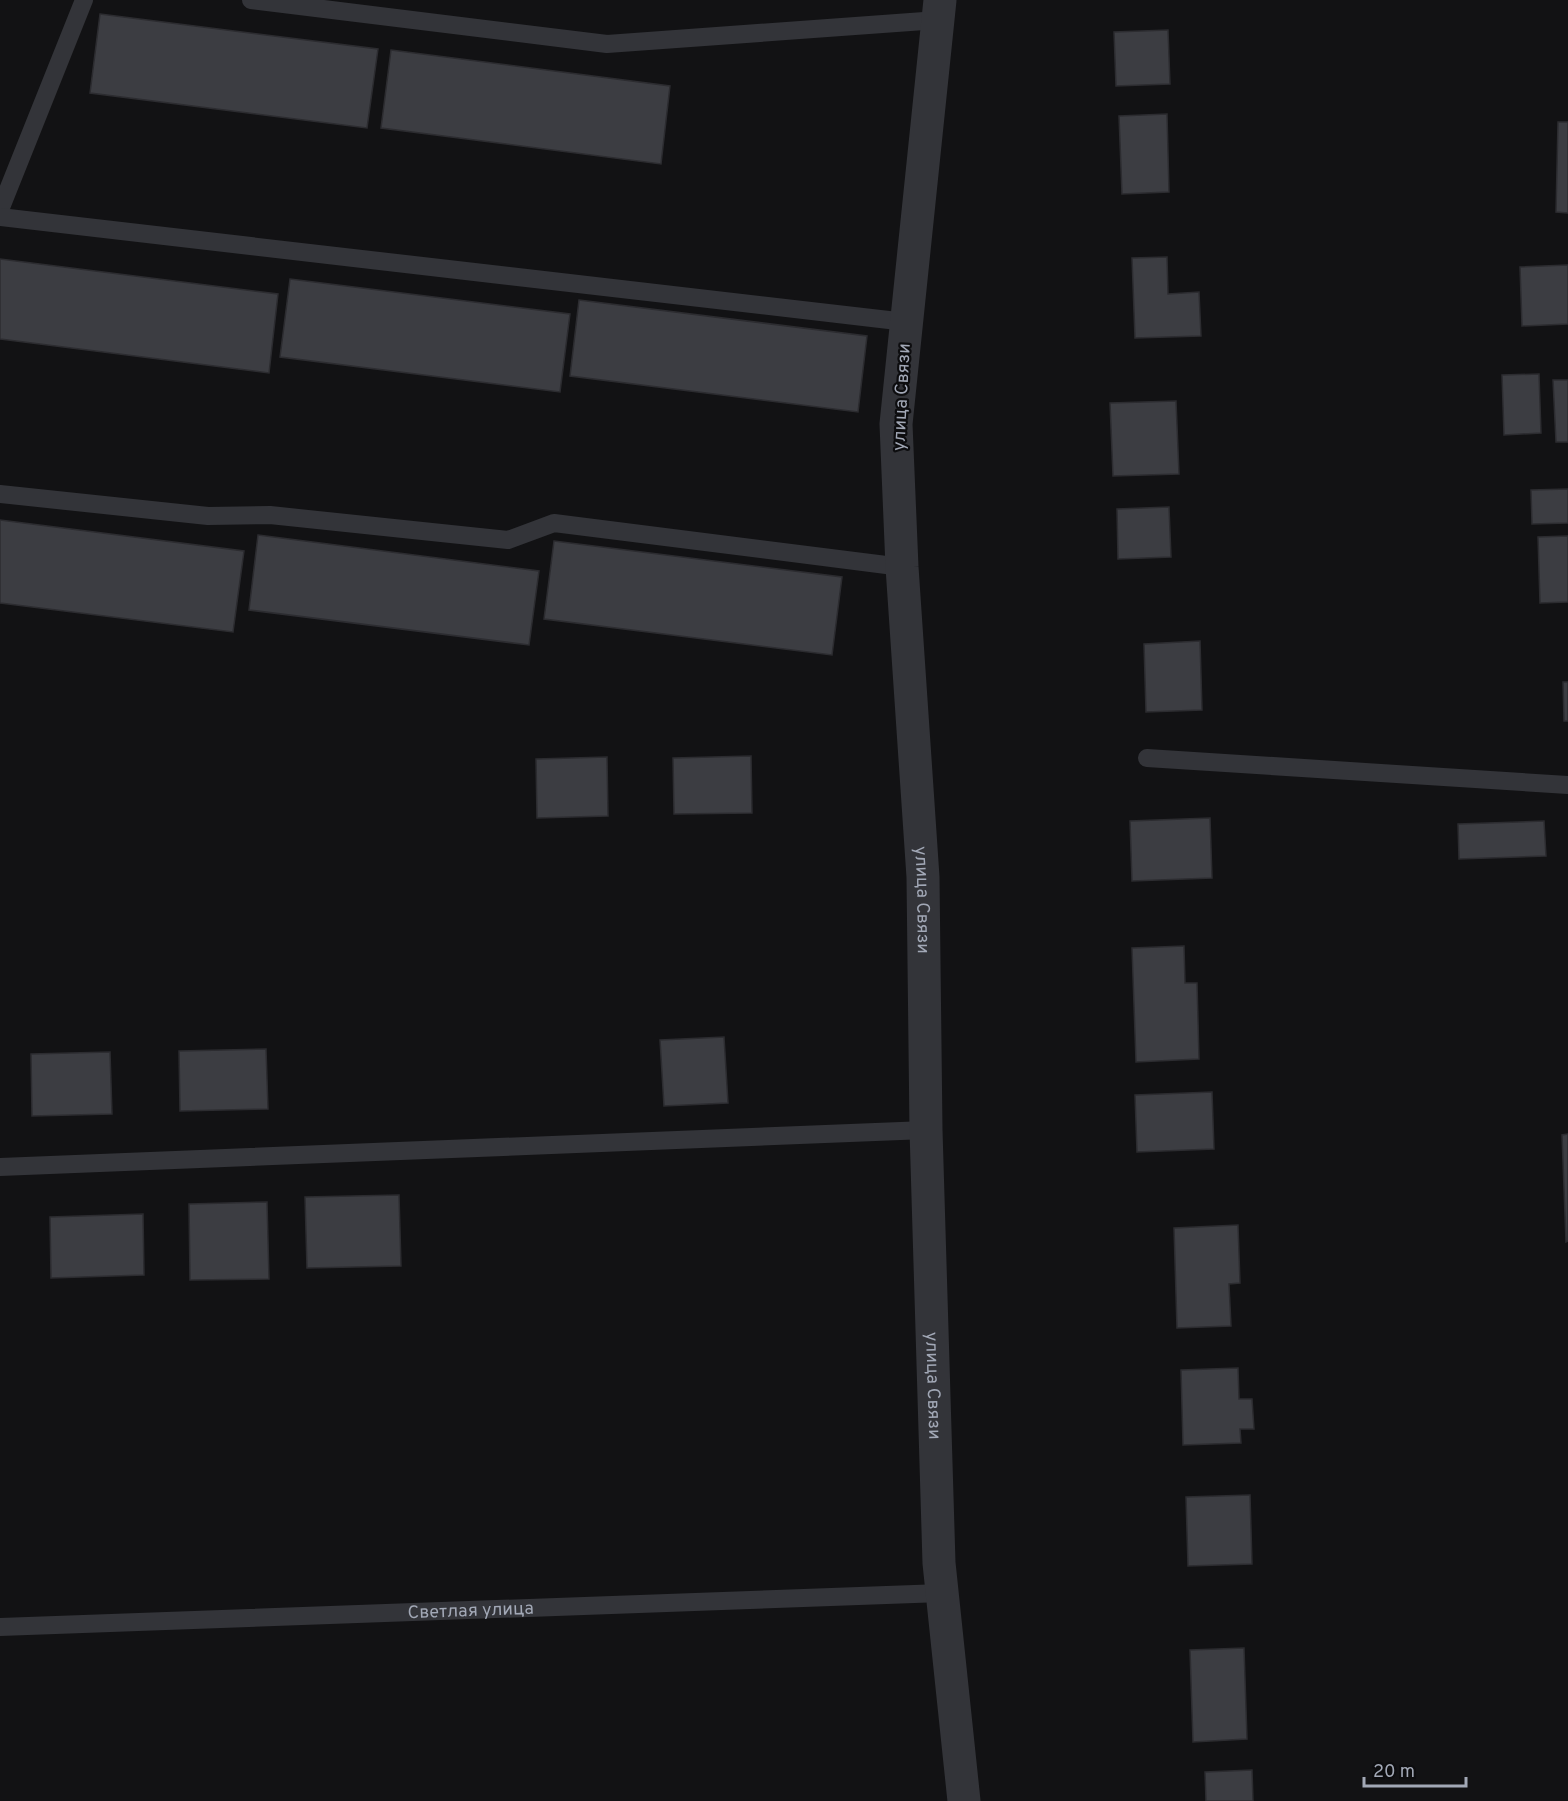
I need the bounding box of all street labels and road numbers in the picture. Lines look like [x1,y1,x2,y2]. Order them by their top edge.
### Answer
street label: улица Связи [888,343,917,451]
street label: улица Связи [908,845,934,954]
street label: улица Связи [919,1332,945,1440]
street label: Светлая улица [407,1598,534,1625]

